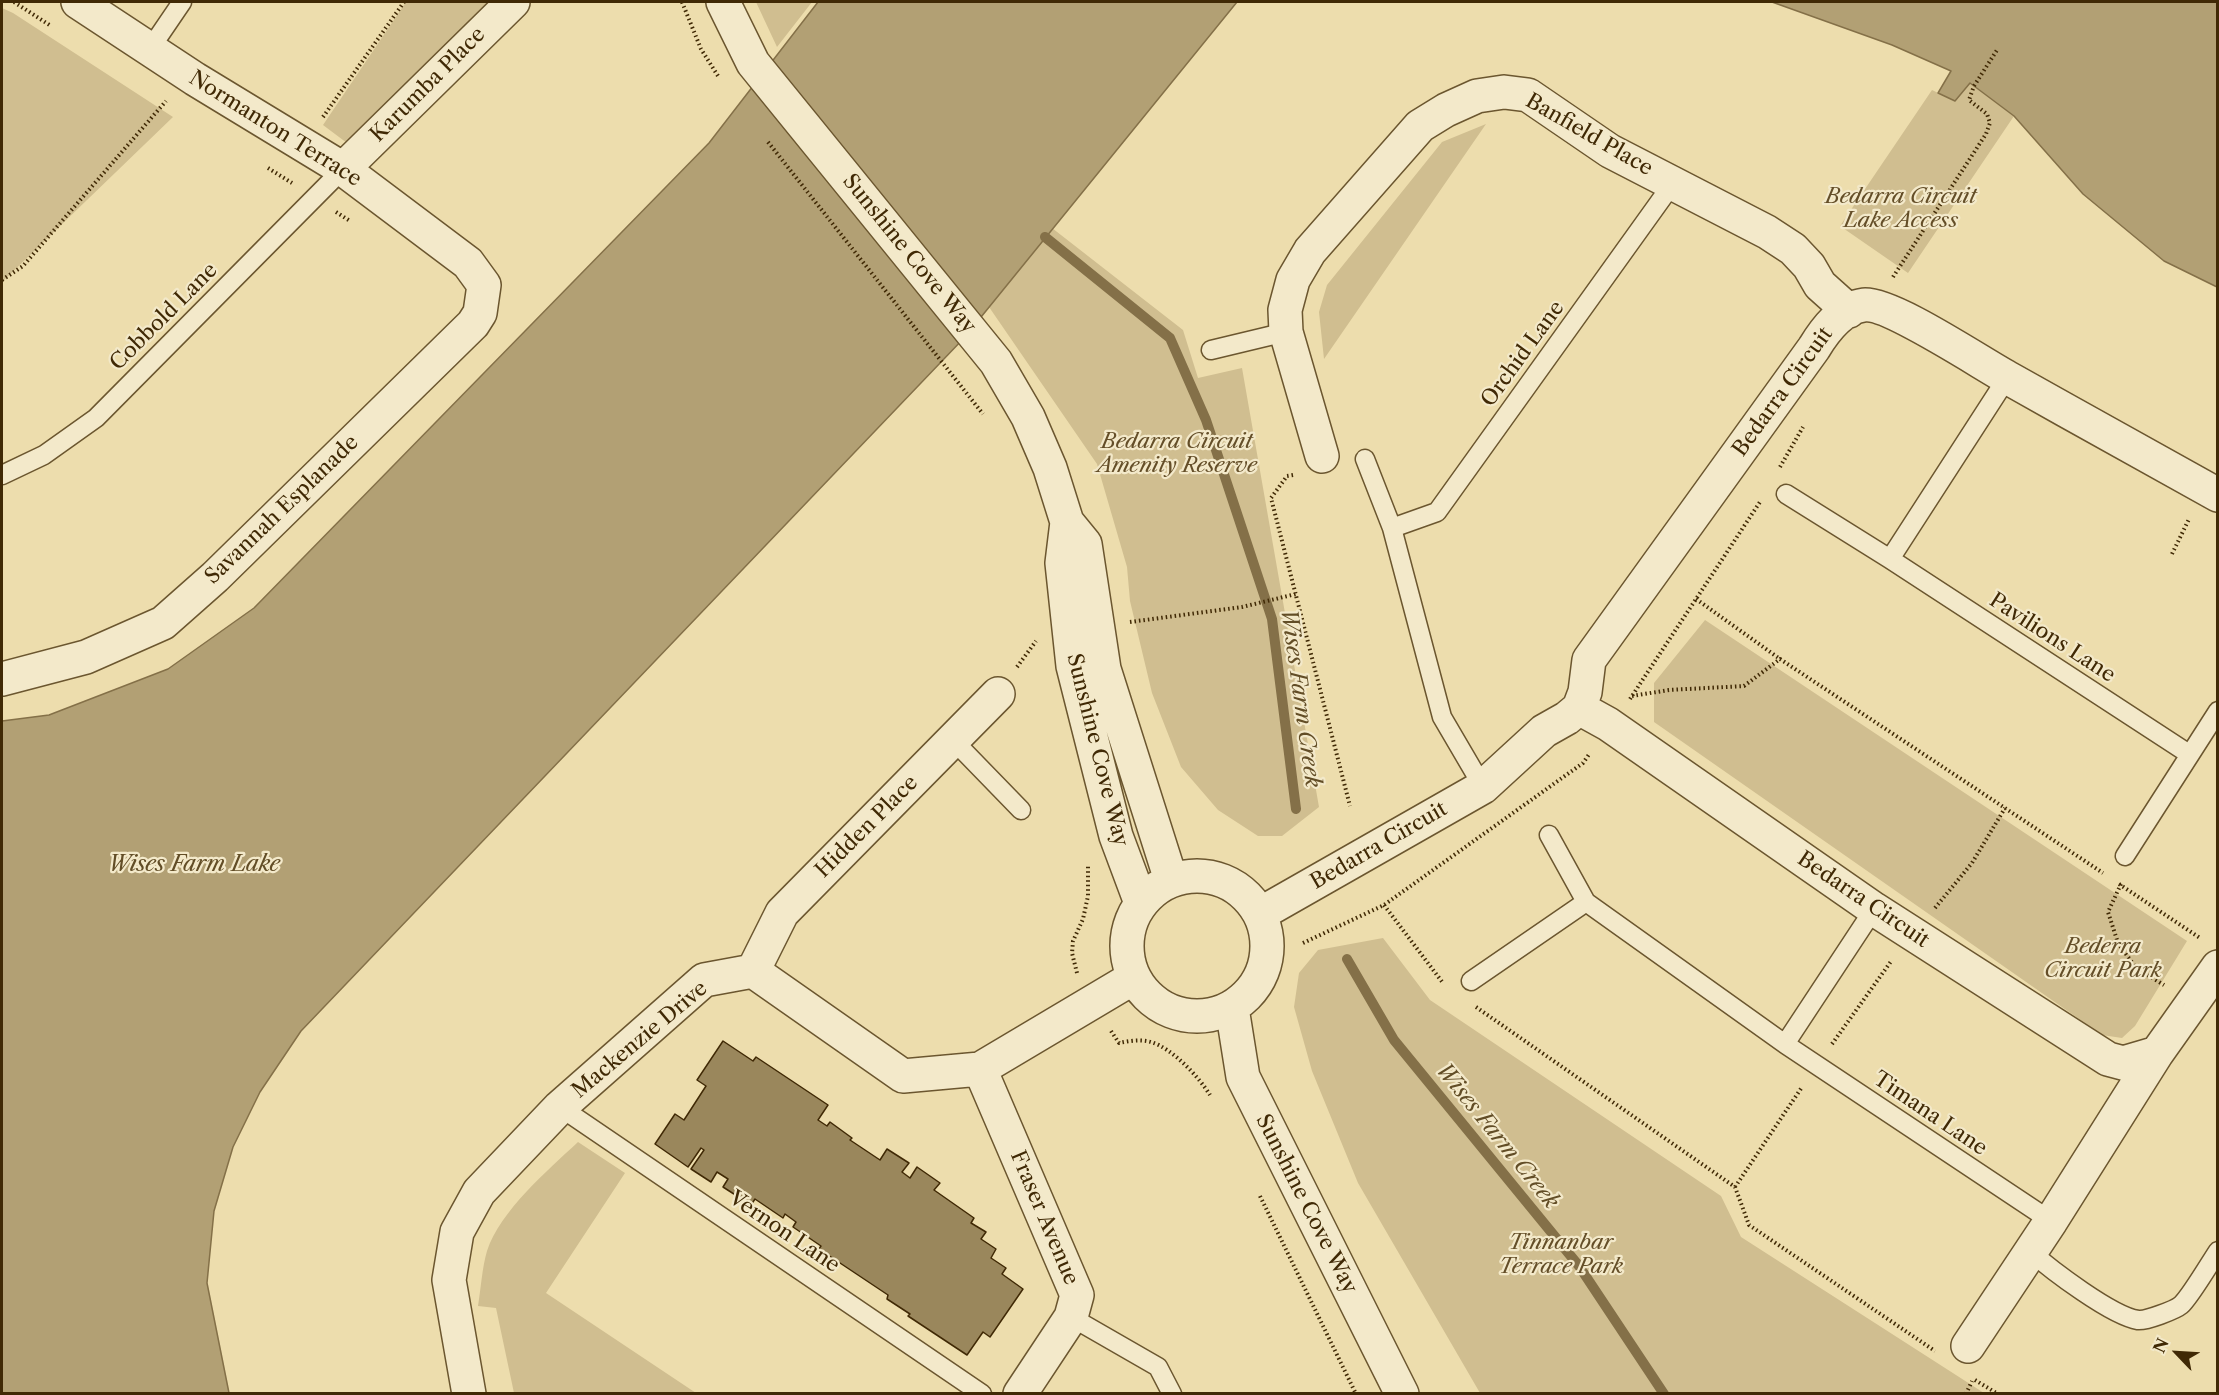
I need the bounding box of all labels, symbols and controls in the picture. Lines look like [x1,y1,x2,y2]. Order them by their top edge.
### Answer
street label: Karumba Place [365,22,491,148]
street label: Normanton Terrace [184,66,366,192]
street label: Banfield Place [1521,88,1657,182]
street label: Sunshine Cove Way [837,169,981,339]
park label: Bedarra Circuit Lake Access [1825,184,1977,234]
street label: Cobbold Lane [105,258,223,376]
street label: Orchid Lane [1476,296,1570,412]
street label: Bedarra Circuit [1728,323,1838,461]
park label: Bedarra Circuit Amenity Reserve [1097,429,1257,479]
street label: Savannah Esplanade [200,430,364,590]
street label: Pavilions Lane [1984,588,2120,688]
water label: Wises Farm Creek [1274,607,1326,789]
street label: Sunshine Cove Way [1061,651,1133,849]
street label: Hidden Place [811,771,923,883]
street label: Bedarra Circuit [1306,797,1452,895]
street label: Bedarra Circuit [1792,847,1934,953]
water label: Wises Farm Lake [108,852,280,878]
park label: Bederra Circuit Park [2044,934,2162,984]
street label: Mackenzie Drive [567,976,713,1104]
water label: Wises Farm Creek [1430,1058,1564,1214]
street label: Timana Lane [1868,1067,1992,1161]
street label: Sunshine Cove Way [1250,1110,1362,1298]
street label: Fraser Avenue [1004,1147,1084,1289]
street label: Vernon Lane [724,1186,844,1278]
park label: Tinnanbar Terrace Park [1499,1230,1623,1280]
north arrow [2147,1323,2207,1383]
text: N [2149,1335,2173,1356]

